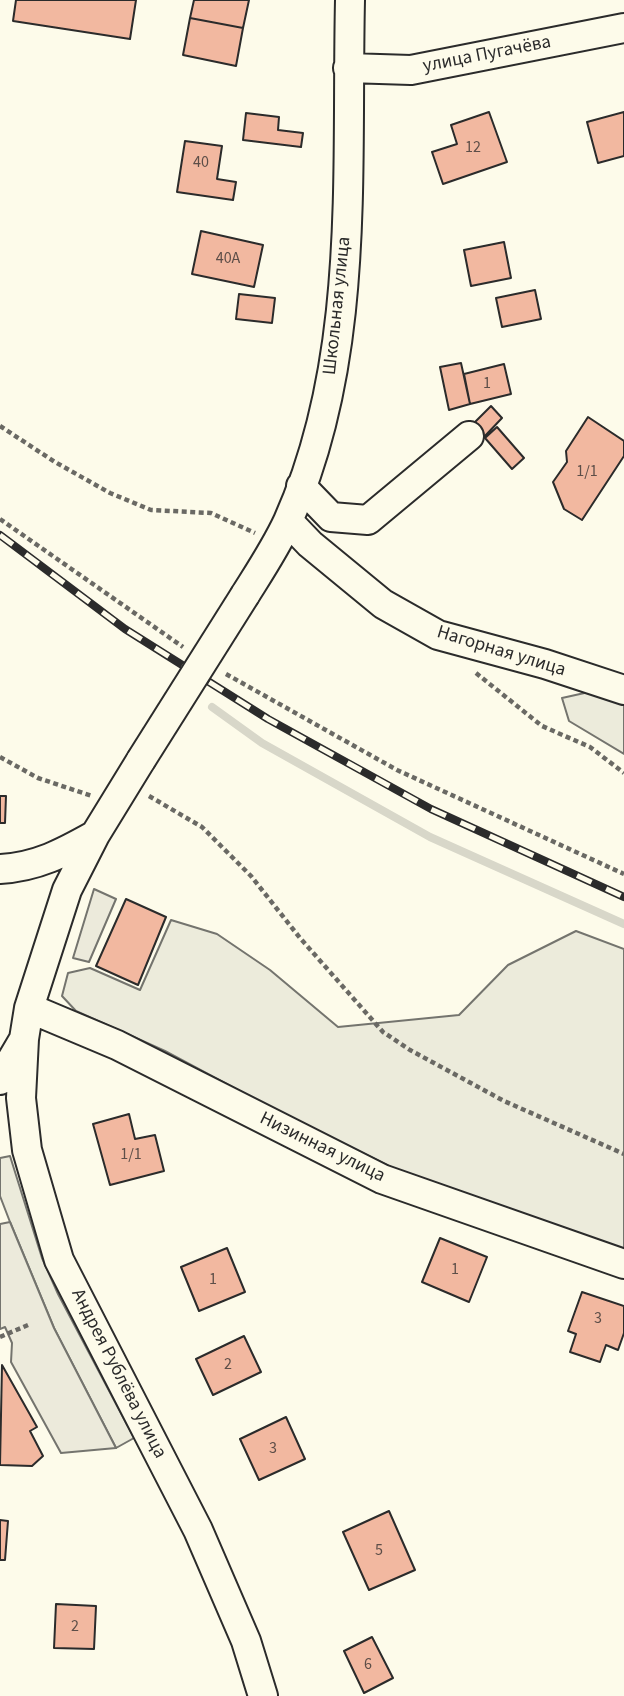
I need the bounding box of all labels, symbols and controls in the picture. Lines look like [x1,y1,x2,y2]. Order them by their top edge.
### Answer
street label: улица Пугачёва [421,31,553,79]
house number: 12 [465,138,481,158]
house number: 40 [193,153,209,173]
street label: Школьная улица [319,236,357,376]
house number: 40А [216,249,240,269]
house number: 1 [483,374,491,394]
house number: 1/1 [576,462,598,482]
street label: Нагорная улица [434,622,568,682]
street label: Низинная улица [256,1108,388,1188]
house number: 1/1 [120,1145,142,1165]
house number: 1 [451,1260,459,1280]
house number: 1 [209,1270,217,1290]
street label: Андрея Рублёва улица [65,1286,171,1462]
house number: 3 [594,1309,602,1329]
house number: 2 [224,1355,232,1375]
house number: 3 [269,1439,277,1459]
house number: 5 [375,1541,383,1561]
house number: 2 [71,1617,79,1637]
house number: 6 [364,1655,372,1675]

